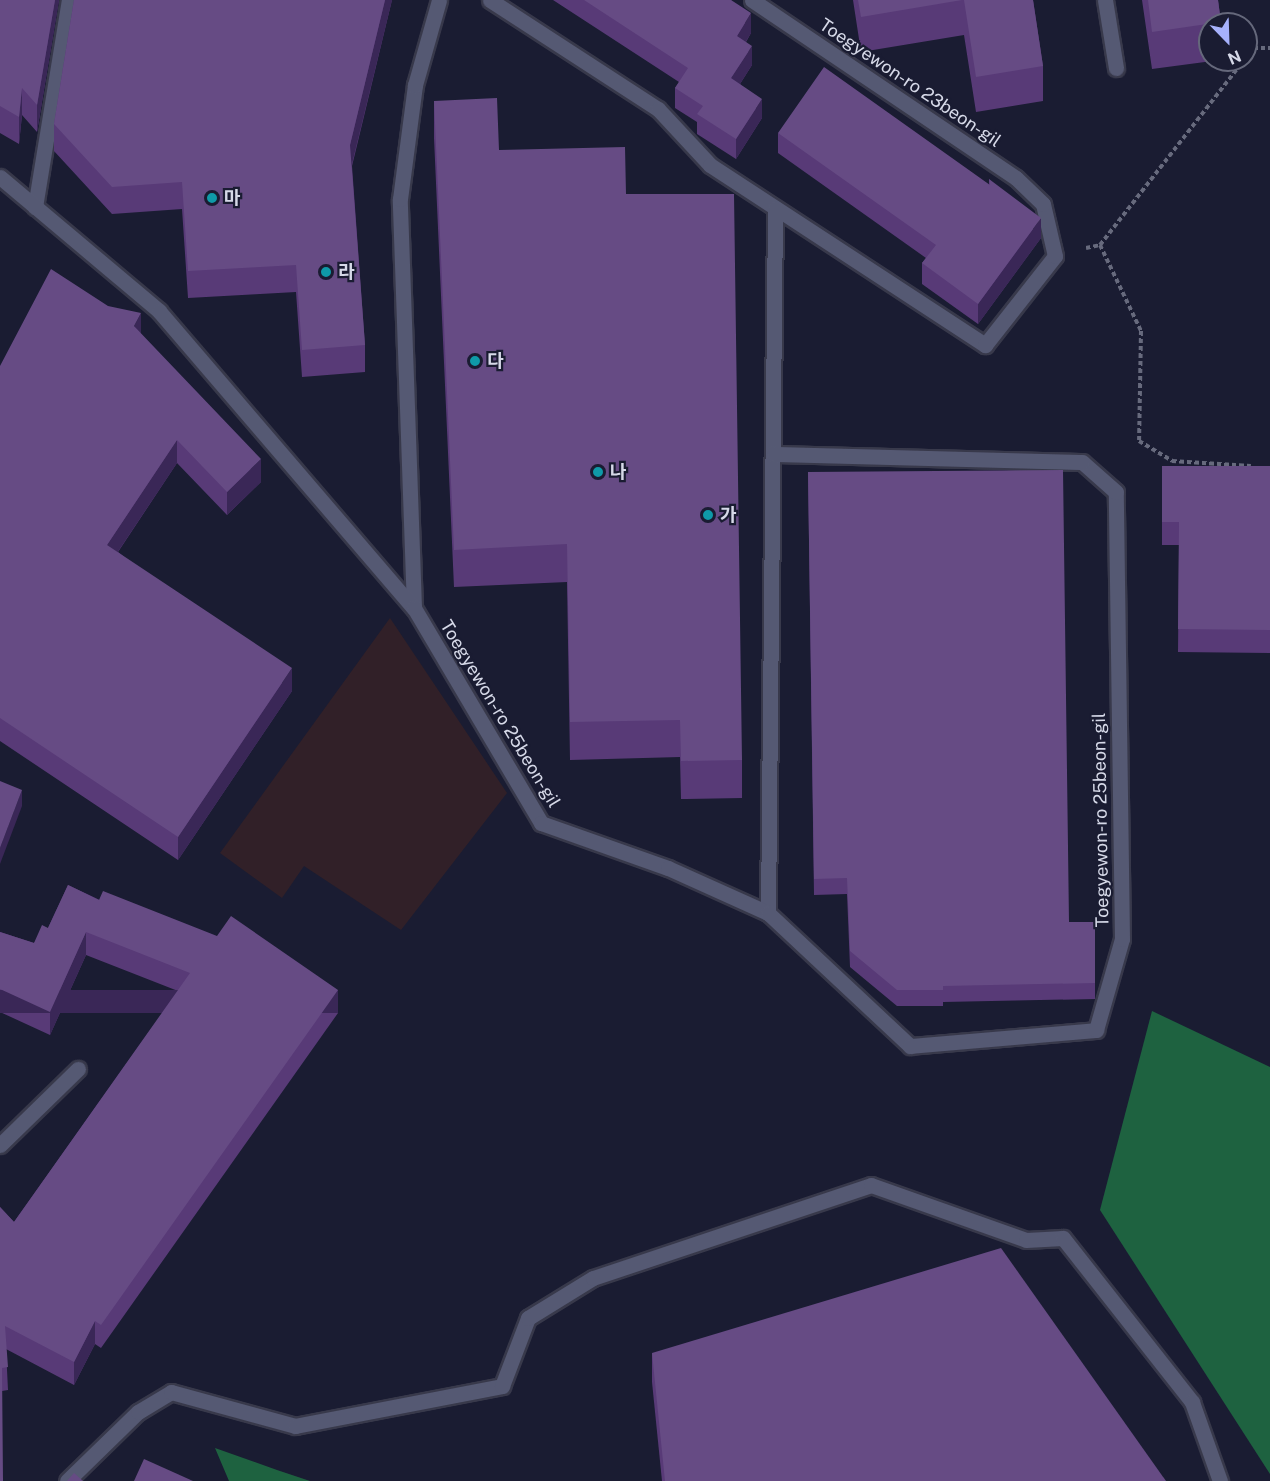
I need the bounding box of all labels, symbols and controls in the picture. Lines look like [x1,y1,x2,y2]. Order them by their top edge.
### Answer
north arrow [1198,12,1258,72]
street label: Toegyewon-ro 23beon-gil [815,14,1005,152]
text: N [1225,46,1244,68]
place label: 마 [224,187,241,209]
marker: 마 [205,191,219,205]
place label: 라 [338,261,355,283]
marker: 라 [319,265,333,279]
place label: 다 [487,350,504,372]
marker: 다 [468,354,482,368]
place label: 나 [610,461,627,483]
marker: 나 [591,465,605,479]
place label: 가 [720,504,737,526]
marker: 가 [701,508,715,522]
street label: Toegyewon-ro 25beon-gil [435,616,565,812]
street label: Toegyewon-ro 25beon-gil [1088,712,1114,928]

